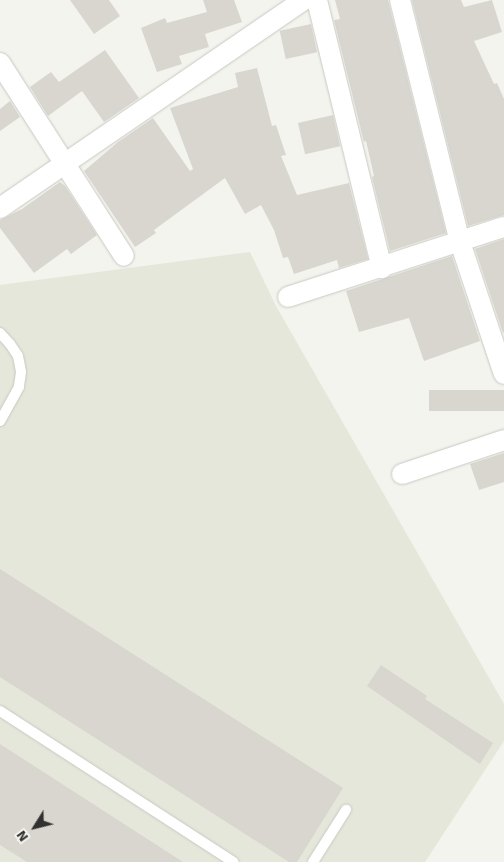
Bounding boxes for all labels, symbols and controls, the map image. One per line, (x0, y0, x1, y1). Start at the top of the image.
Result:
north arrow (10, 802, 60, 852)
text: N (13, 827, 32, 845)

